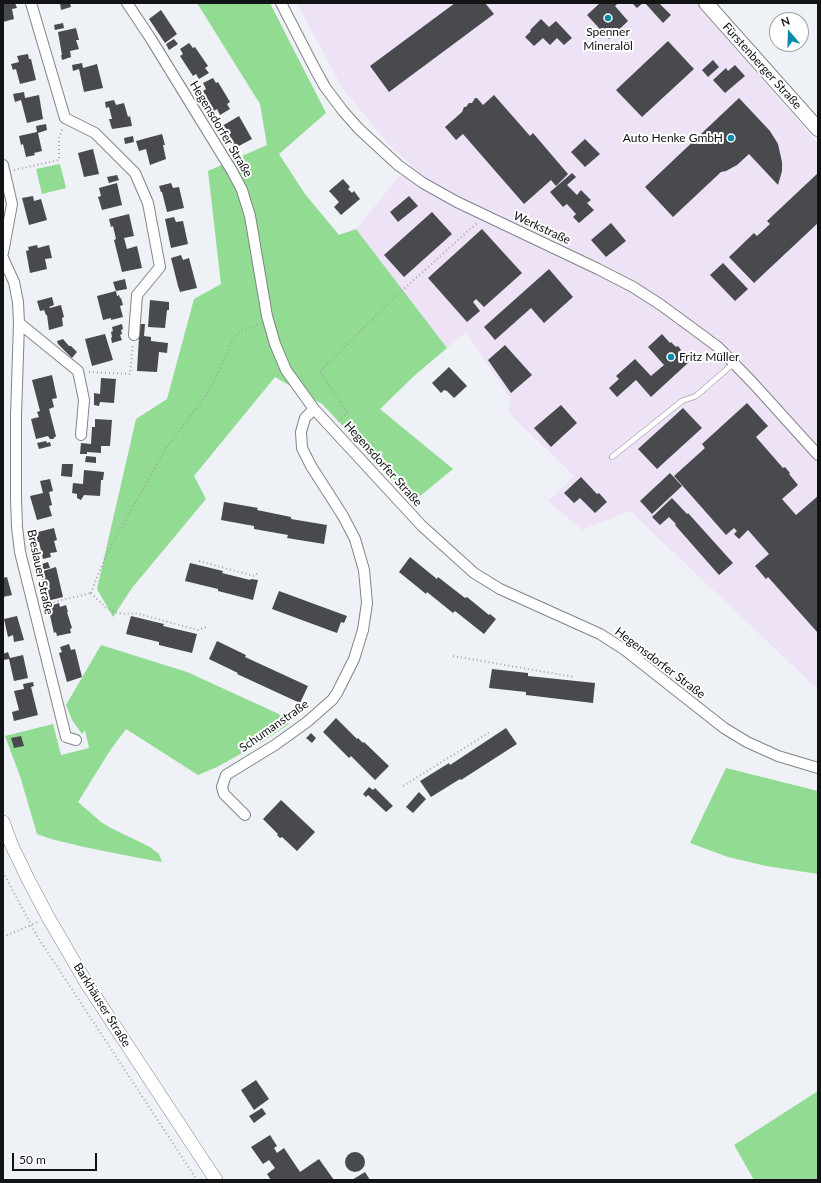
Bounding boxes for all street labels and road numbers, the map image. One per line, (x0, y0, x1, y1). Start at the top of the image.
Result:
street label: Fürstenberger Straße (719, 20, 805, 112)
street label: Hegensdorfer Straße (187, 78, 255, 180)
street label: Werkstraße (511, 208, 573, 248)
street label: Hegensdorfer Straße (341, 419, 425, 509)
street label: Breslauer Straße (24, 528, 56, 616)
street label: Hegensdorfer Straße (612, 624, 708, 702)
street label: Schumanstraße (237, 697, 311, 755)
street label: Barkhäuser Straße (70, 960, 134, 1050)

